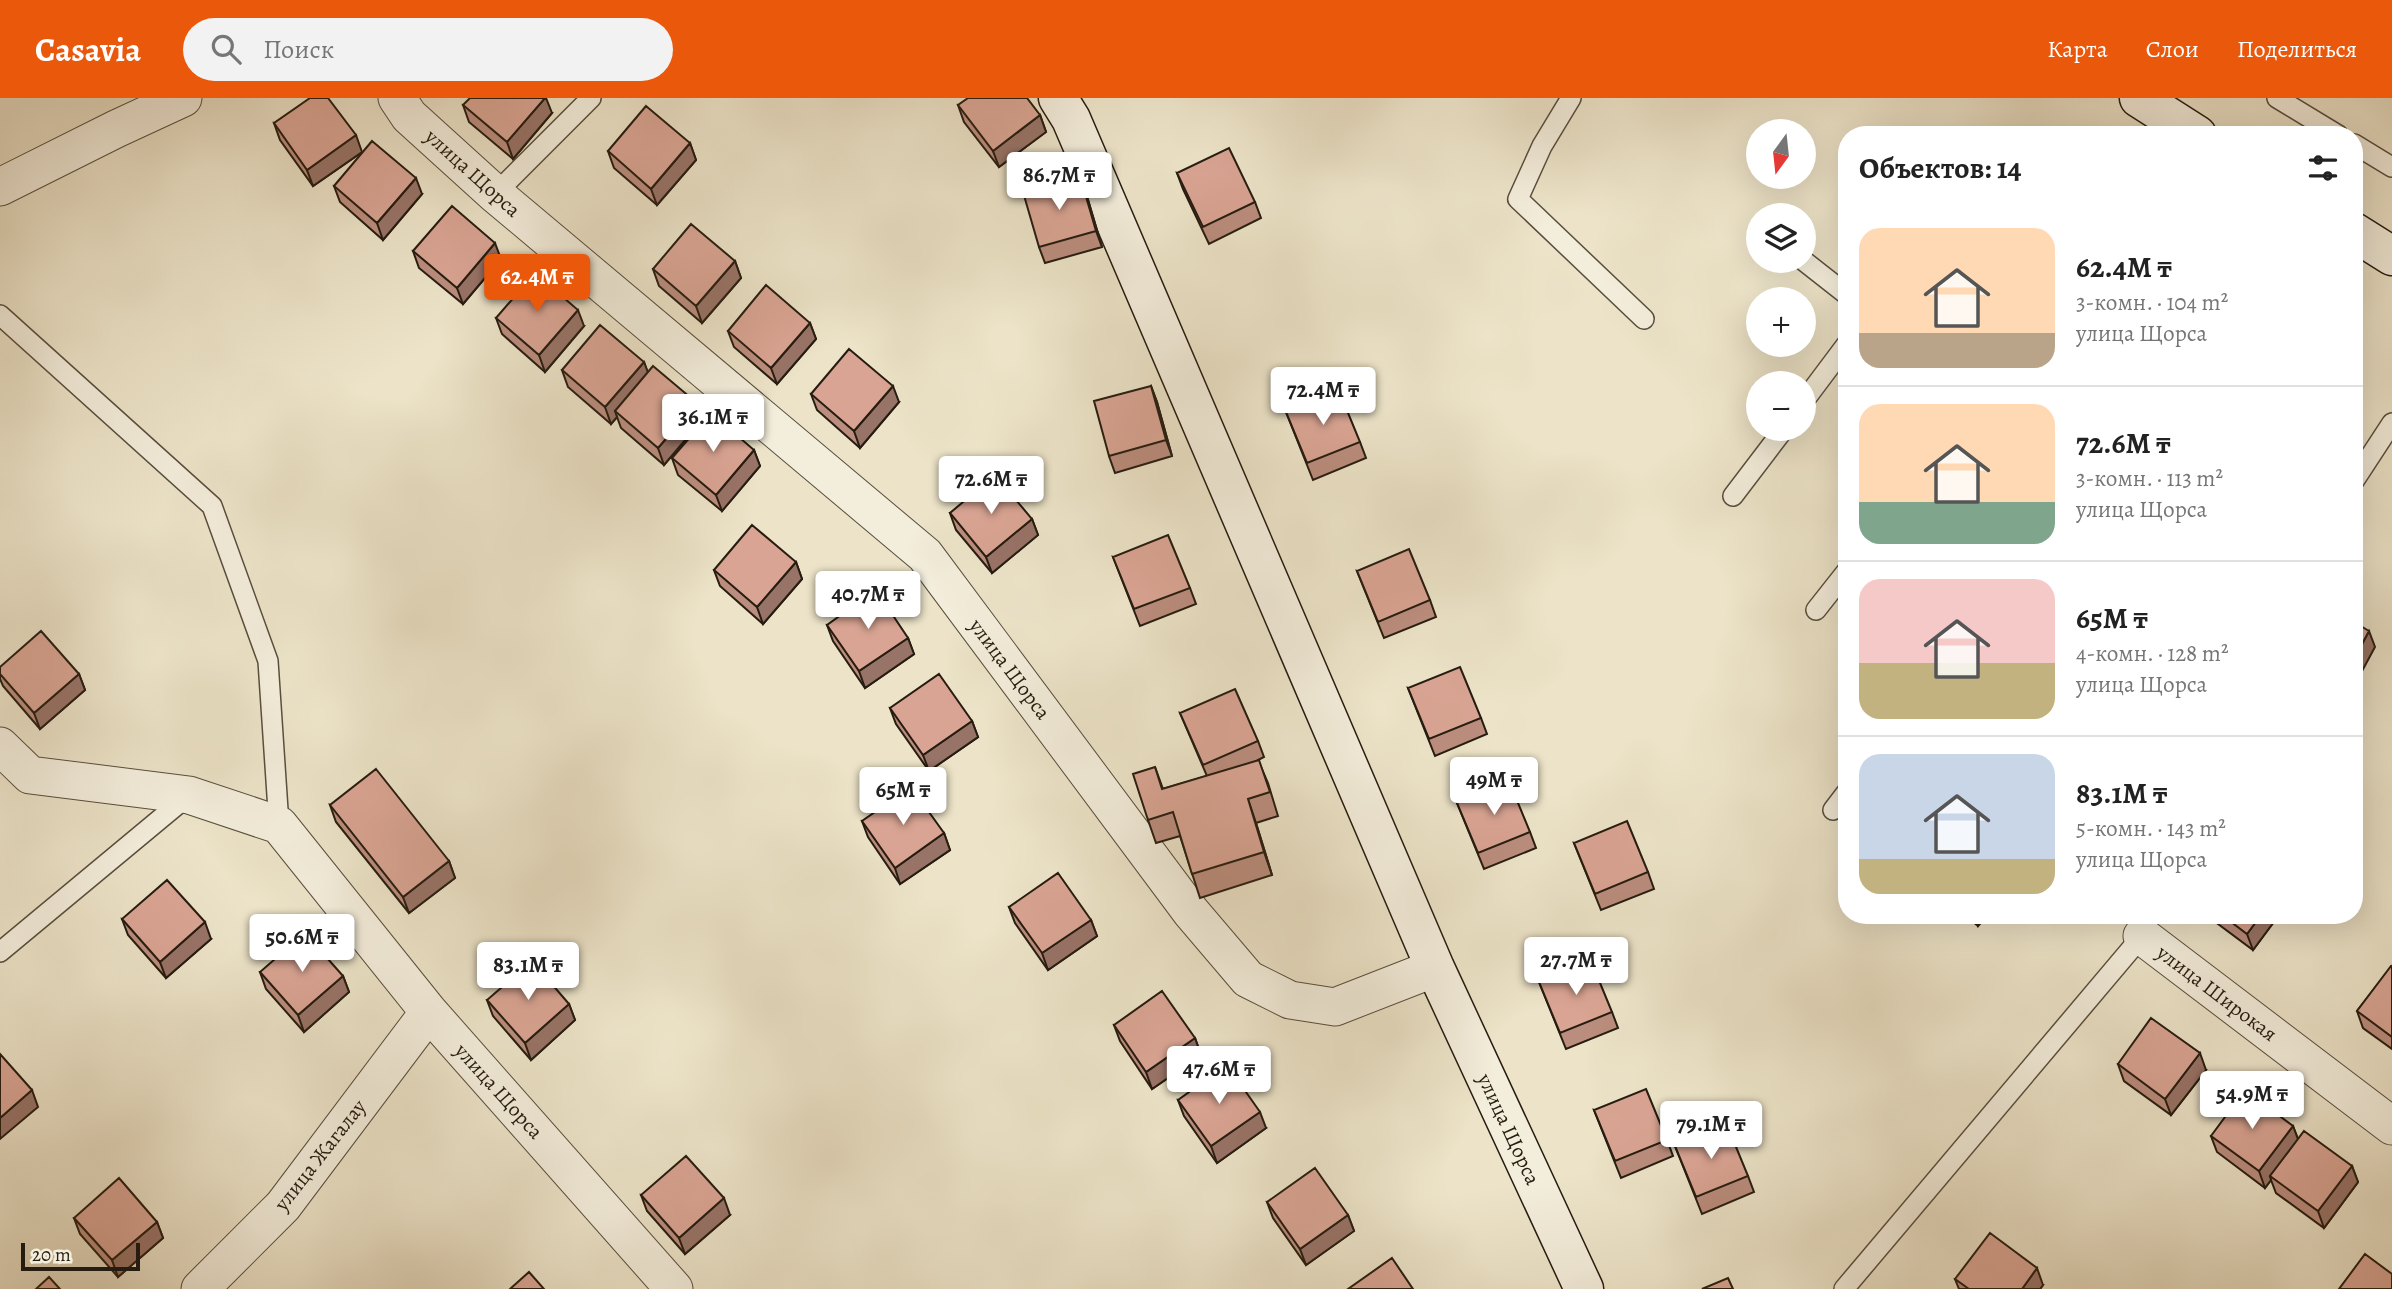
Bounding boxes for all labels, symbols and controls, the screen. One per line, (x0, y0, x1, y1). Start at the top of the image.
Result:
search box (183, 18, 673, 81)
text: Casavia (35, 27, 141, 72)
icon: search (207, 30, 245, 68)
text: Поиск (263, 32, 334, 67)
text: Карта (2047, 33, 2108, 65)
text: Слои (2146, 33, 2199, 65)
text: Поделиться (2237, 33, 2357, 65)
north arrow (1746, 119, 1816, 189)
map controls (1746, 119, 1816, 441)
street label: улица Щорса (418, 122, 527, 224)
text: Объектов: 14 (1859, 148, 2021, 188)
icon: filters (2304, 149, 2342, 187)
pin: 86.7M ₸ (994, 152, 1124, 212)
text: 86.7M ₸ (1023, 159, 1095, 190)
button: layers (1746, 203, 1816, 273)
text: 62.4M ₸ (2076, 247, 2172, 287)
pin: 62.4M ₸ (472, 254, 602, 314)
icon: home (1915, 256, 1999, 340)
text: 62.4M ₸ (500, 261, 574, 292)
button: + (1746, 287, 1816, 357)
text: 3-комн. · 104 m² (2076, 287, 2228, 318)
text: улица Щорса (2076, 318, 2207, 349)
pin: 72.4M ₸ (1258, 368, 1388, 427)
button: − (1746, 371, 1816, 441)
text: 72.4M ₸ (1287, 374, 1359, 405)
pin: 36.1M ₸ (648, 394, 778, 454)
text: 36.1M ₸ (678, 401, 748, 432)
text: 72.6M ₸ (2076, 423, 2171, 463)
icon: home (1915, 432, 1999, 516)
pin: 72.6M ₸ (926, 456, 1056, 516)
text: 72.6M ₸ (955, 463, 1027, 494)
text: 3-комн. · 113 m² (2076, 463, 2223, 494)
text: улица Щорса (2076, 494, 2207, 525)
pin: 40.7M ₸ (803, 572, 933, 631)
text: 40.7M ₸ (831, 578, 905, 609)
text: 65M ₸ (2076, 598, 2148, 638)
icon: home (1915, 607, 1999, 691)
street label: улица Щорса (962, 612, 1057, 725)
text: 4-комн. · 128 m² (2076, 638, 2229, 669)
text: улица Щорса (2076, 669, 2207, 700)
pin: 49M ₸ (1445, 758, 1543, 817)
text: 49M ₸ (1466, 764, 1522, 795)
pin: 65M ₸ (854, 768, 952, 827)
text: 83.1M ₸ (2076, 773, 2167, 813)
text: 65M ₸ (875, 774, 931, 805)
icon: home (1915, 782, 1999, 866)
text: 5-комн. · 143 m² (2076, 813, 2226, 844)
text: улица Щорса (2076, 844, 2207, 875)
pin: 50.6M ₸ (237, 914, 367, 974)
text: 50.6M ₸ (265, 921, 339, 952)
pin: 27.7M ₸ (1511, 937, 1641, 997)
street label: улица Широкая (2150, 938, 2283, 1048)
pin: 83.1M ₸ (463, 942, 593, 1002)
text: 27.7M ₸ (1540, 944, 1612, 975)
text: 83.1M ₸ (493, 949, 563, 980)
street label: улица Щорса (448, 1036, 550, 1145)
pin: 47.6M ₸ (1154, 1046, 1284, 1106)
text: 47.6M ₸ (1183, 1053, 1255, 1084)
street label: улица Щорса (1471, 1068, 1547, 1189)
pin: 54.9M ₸ (2187, 1072, 2317, 1131)
text: 54.9M ₸ (2216, 1078, 2288, 1109)
street label: улица Жагалау (267, 1093, 373, 1217)
pin: 79.1M ₸ (1646, 1102, 1776, 1161)
text: 79.1M ₸ (1676, 1108, 1746, 1139)
scale bar (21, 1240, 140, 1272)
text: 20 m (32, 1242, 71, 1268)

